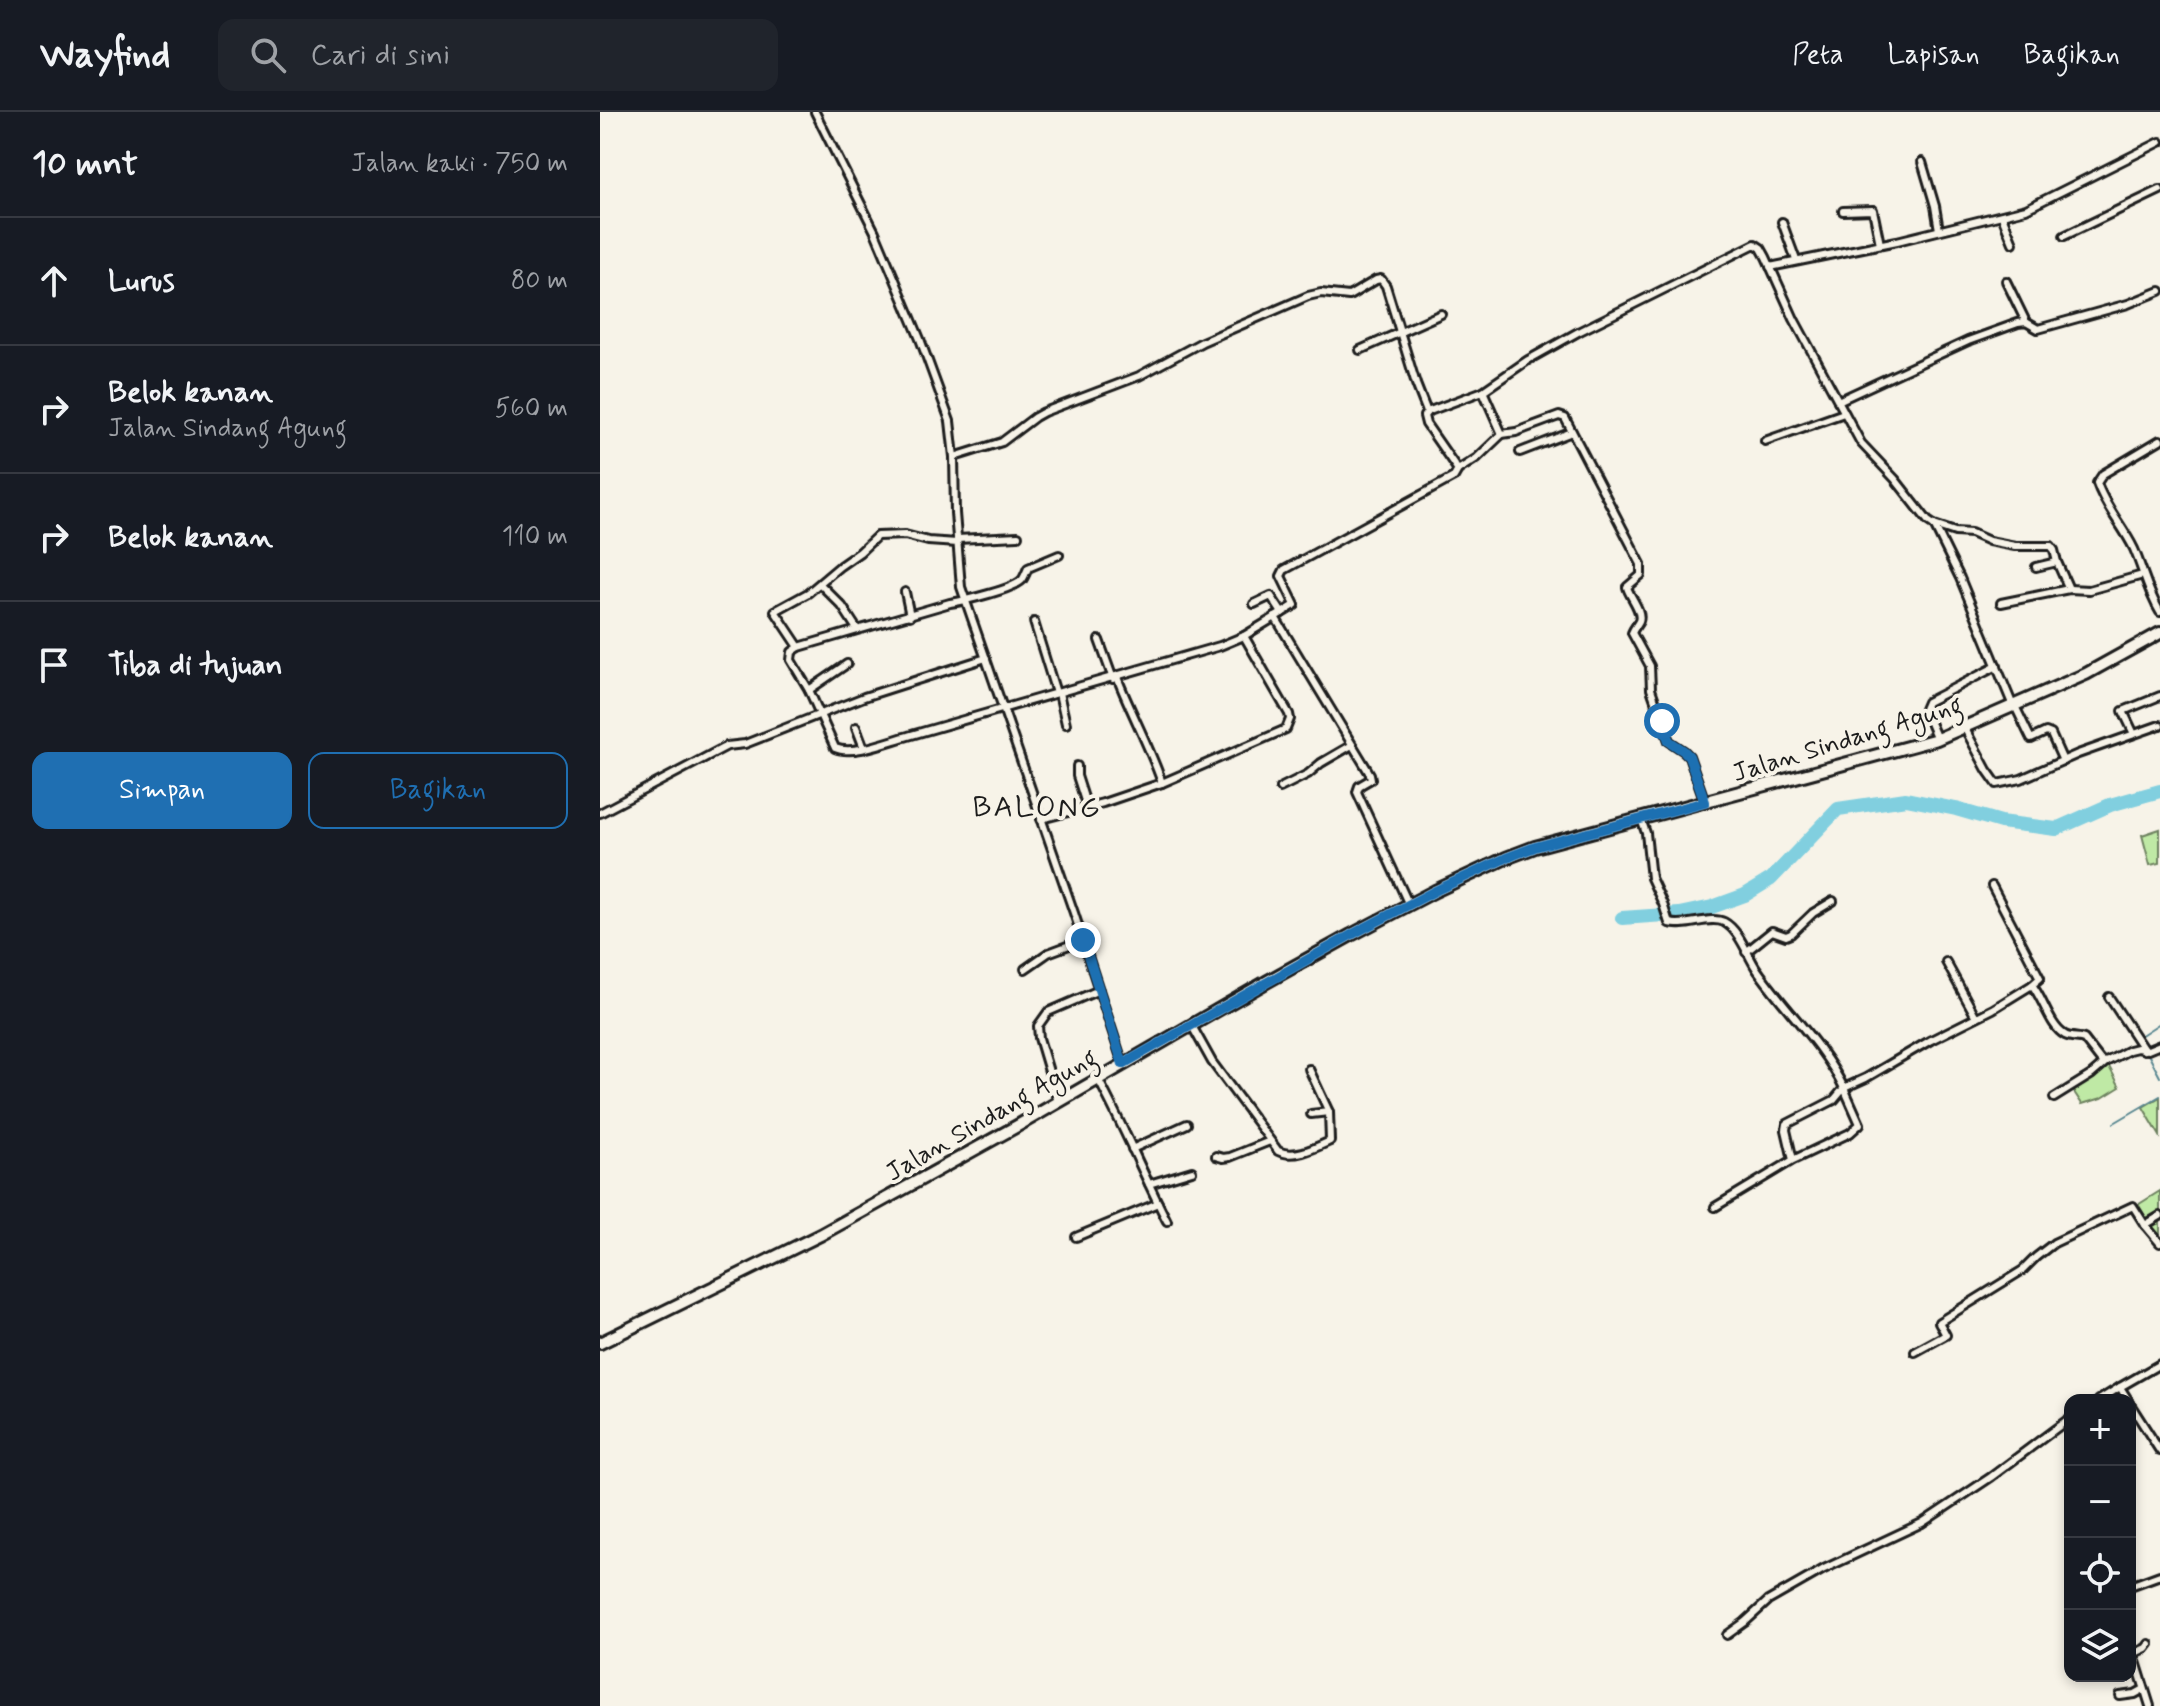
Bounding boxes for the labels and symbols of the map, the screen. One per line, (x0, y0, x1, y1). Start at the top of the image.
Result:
street label: Jalan Sindang Agung (1728, 689, 1968, 794)
route start (1644, 703, 1680, 739)
district label: BALONG (972, 788, 1102, 827)
route end (1065, 922, 1101, 958)
street label: Jalan Sindang Agung (880, 1041, 1105, 1193)

